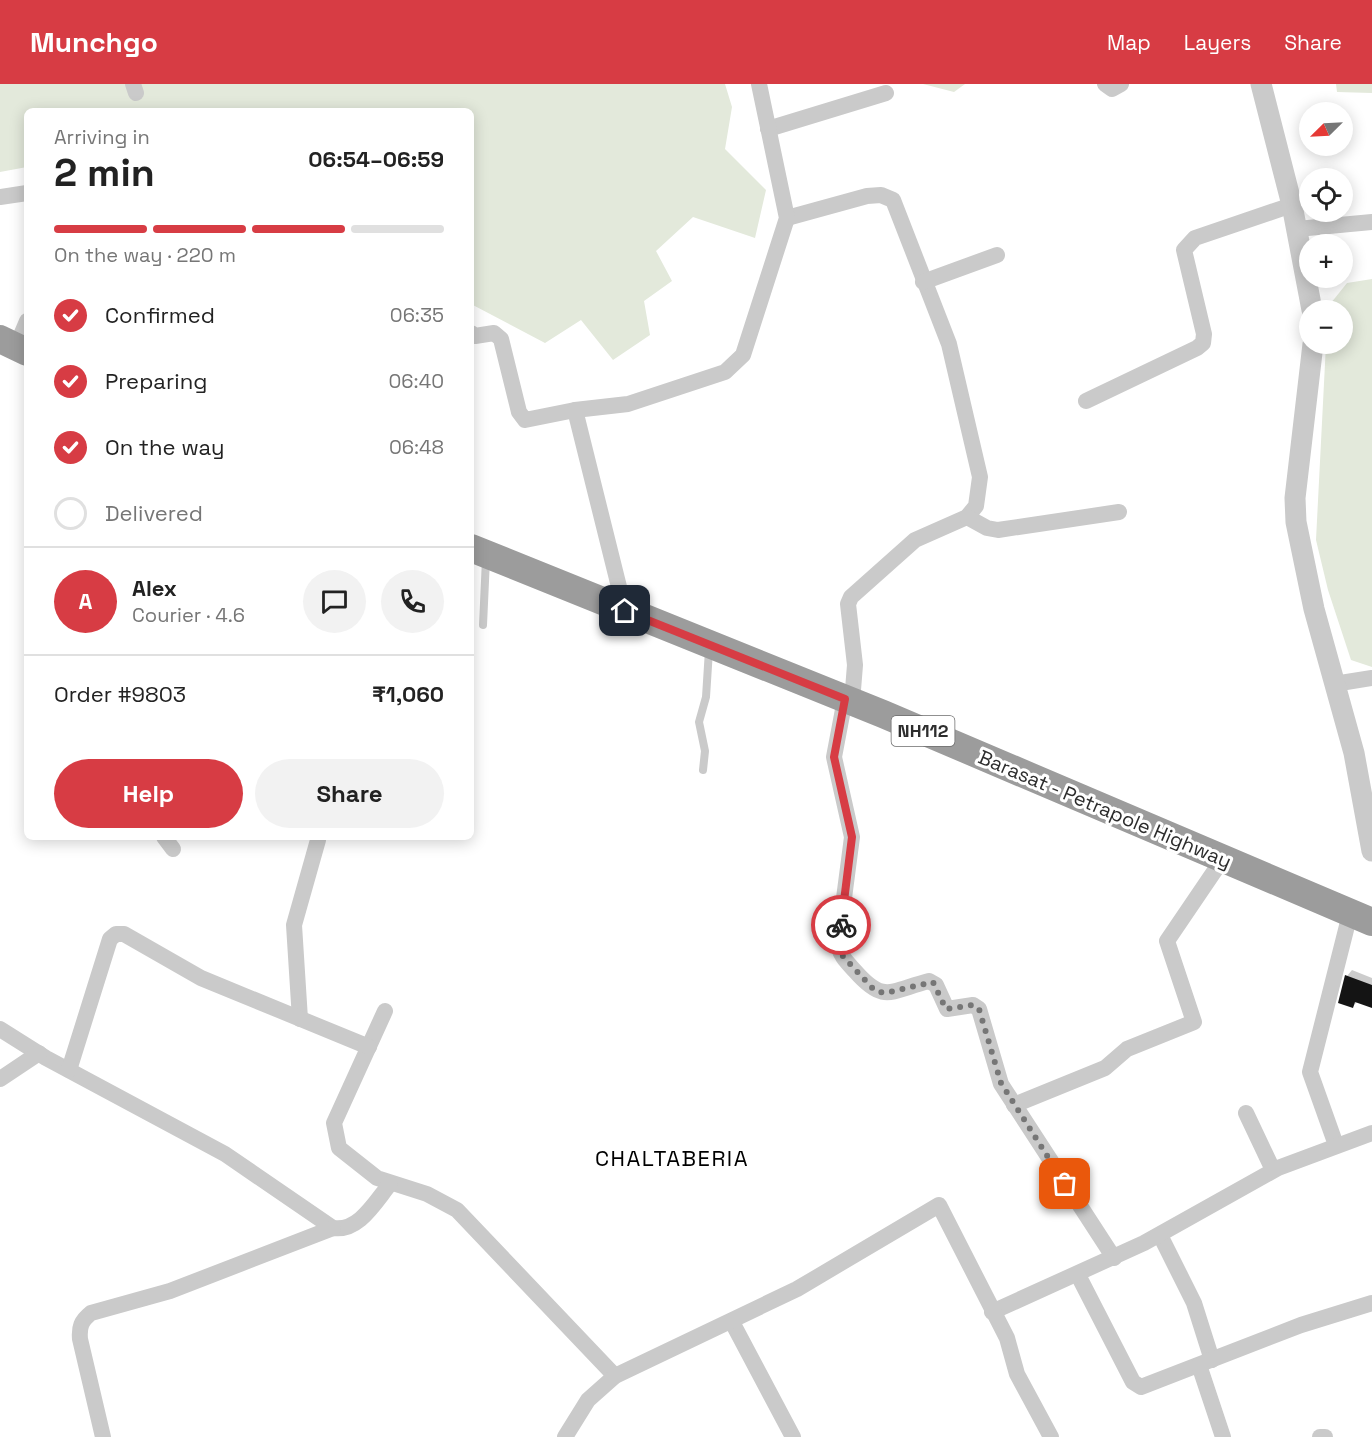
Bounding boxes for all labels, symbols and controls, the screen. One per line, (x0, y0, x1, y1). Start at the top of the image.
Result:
text: Munchgo (30, 24, 158, 60)
text: Map (1107, 29, 1151, 56)
text: Layers (1184, 29, 1251, 56)
text: Share (1284, 29, 1342, 56)
north arrow (1299, 102, 1353, 156)
map controls (1299, 102, 1353, 354)
text: Arriving in (54, 124, 150, 150)
text: 06:54–06:59 (308, 145, 444, 173)
text: 2 min (54, 148, 155, 197)
button: locate (1299, 168, 1353, 222)
button: + (1299, 234, 1353, 288)
text: On the way · 220 m (54, 242, 236, 268)
icon: check (54, 299, 87, 332)
button: − (1299, 300, 1353, 354)
text: Confirmed (105, 301, 215, 329)
text: 06:35 (390, 302, 444, 328)
icon: check (54, 365, 87, 398)
text: Preparing (105, 367, 207, 395)
text: 06:40 (389, 368, 444, 394)
icon: check (54, 431, 87, 464)
text: On the way (105, 433, 224, 461)
text: 06:48 (389, 434, 444, 460)
text: Delivered (105, 499, 203, 527)
button: chat (303, 570, 366, 633)
button: phone (381, 570, 444, 633)
text: Alex (132, 574, 177, 602)
pin (599, 585, 650, 636)
text: A (79, 587, 92, 615)
icon: home (608, 594, 641, 627)
text: Courier · 4.6 (132, 602, 245, 628)
text: Order #9803 (54, 680, 186, 708)
text: ₹1,060 (372, 680, 444, 708)
road number: NH112 (892, 716, 954, 746)
street label: Barasat - Petrapole Highway (974, 744, 1236, 874)
button: Help (54, 759, 243, 828)
button: Share (255, 759, 444, 828)
courier (811, 895, 871, 955)
icon: bike (825, 909, 858, 942)
district label: CHALTABERIA (595, 1144, 749, 1172)
pin (1039, 1158, 1090, 1209)
icon: bag (1048, 1167, 1081, 1200)

